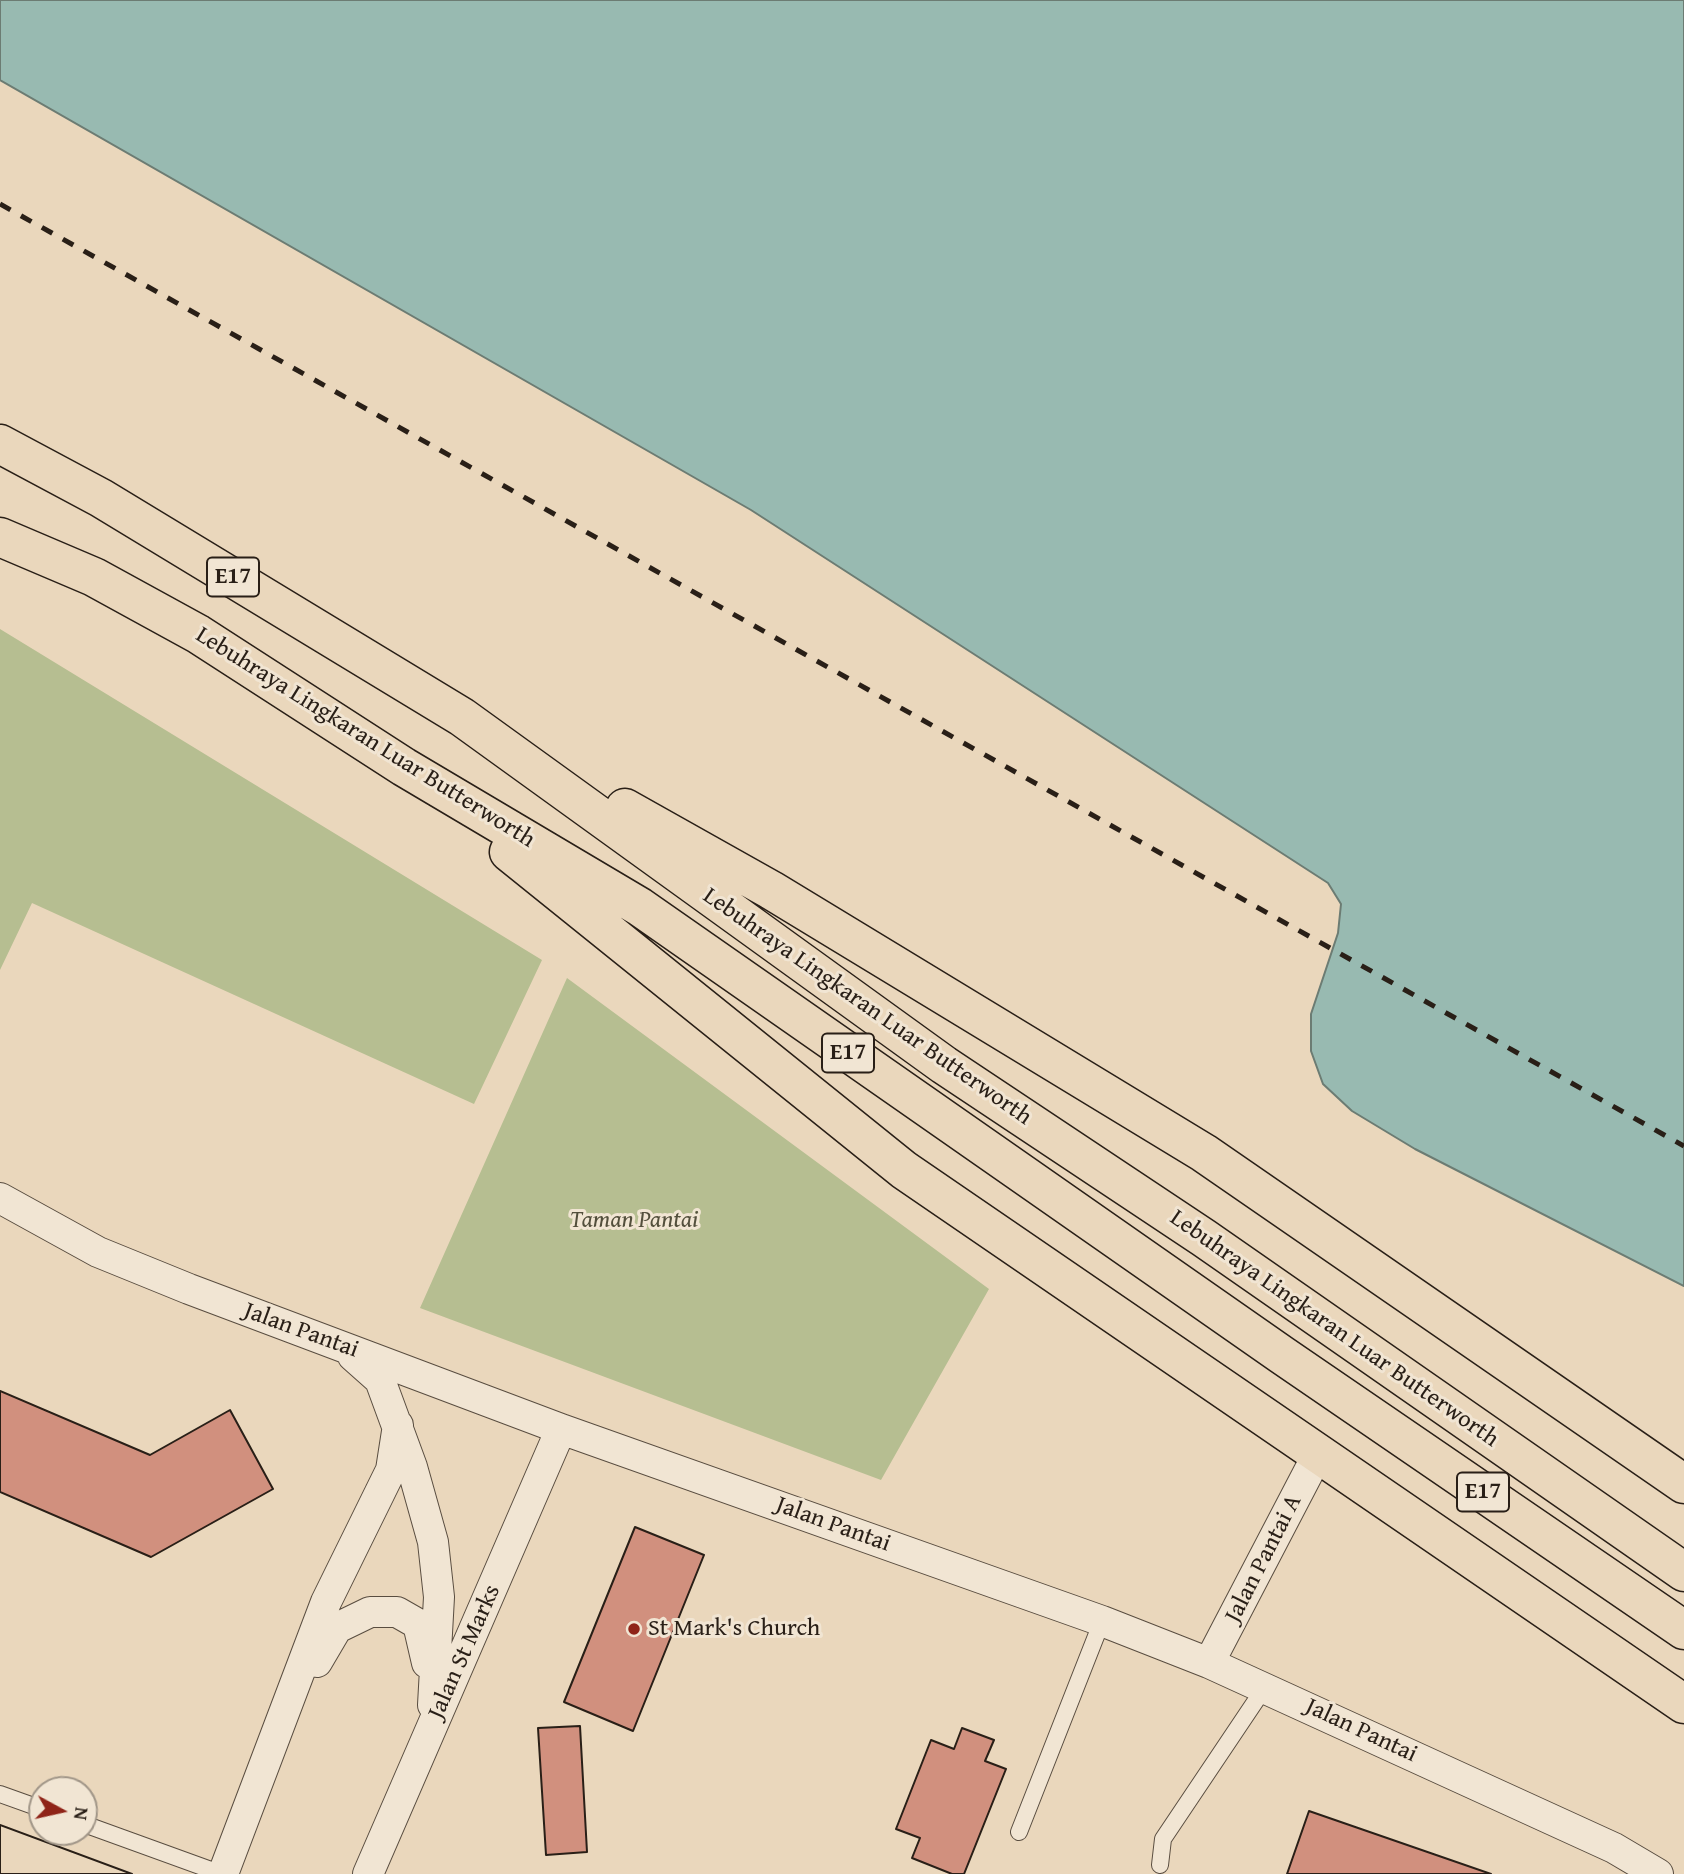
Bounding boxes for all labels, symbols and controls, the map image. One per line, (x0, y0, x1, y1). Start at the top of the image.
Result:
road number: E17 (207, 558, 259, 596)
street label: Lebuhraya Lingkaran Luar Butterworth (190, 621, 540, 855)
street label: Lebuhraya Lingkaran Luar Butterworth (697, 882, 1037, 1132)
road number: E17 (822, 1034, 874, 1072)
street label: Lebuhraya Lingkaran Luar Butterworth (1164, 1204, 1504, 1454)
park label: Taman Pantai (570, 1207, 698, 1235)
street label: Jalan Pantai (240, 1297, 362, 1365)
road number: E17 (1457, 1472, 1509, 1512)
street label: Jalan Pantai A (1219, 1490, 1309, 1628)
street label: Jalan Pantai (772, 1491, 894, 1559)
street label: Jalan St Marks (423, 1580, 507, 1724)
place label: St Mark's Church (648, 1615, 820, 1643)
marker: St Mark's Church (626, 1621, 642, 1637)
street label: Jalan Pantai (1301, 1693, 1421, 1769)
north arrow (28, 1776, 98, 1846)
text: N (67, 1805, 97, 1822)

